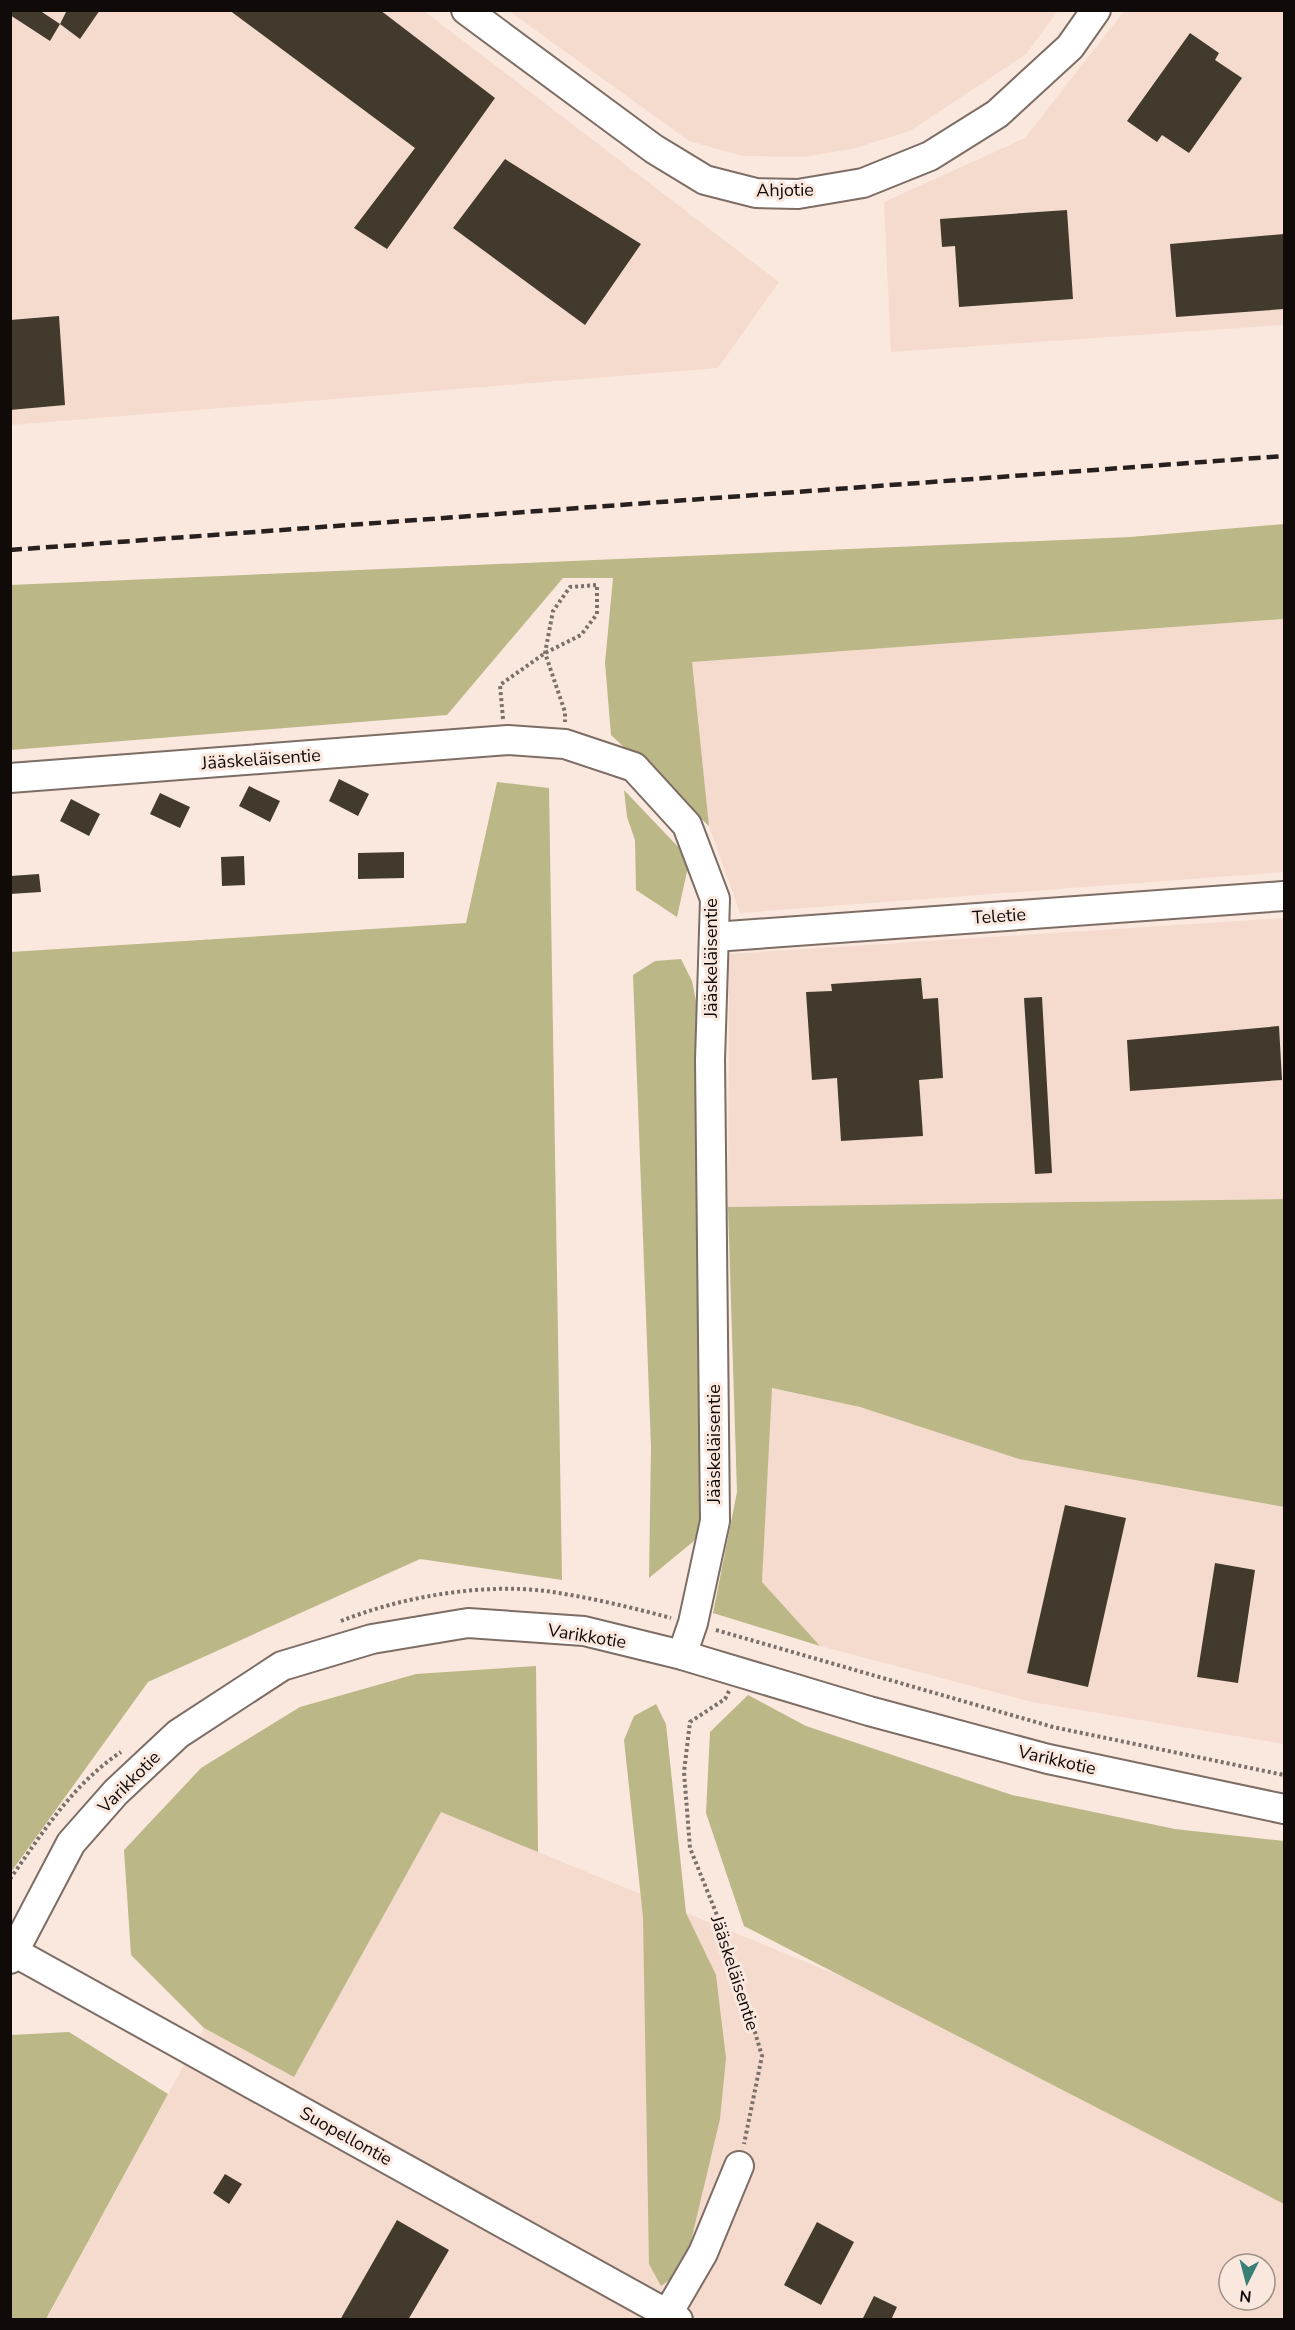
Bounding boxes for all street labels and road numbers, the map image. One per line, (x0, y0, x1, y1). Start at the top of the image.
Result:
street label: Ahjotie (756, 177, 814, 203)
street label: Jääskeläisentie (200, 743, 321, 775)
street label: Jääskeläisentie (699, 898, 723, 1019)
street label: Teletie (971, 902, 1027, 930)
street label: Jääskeläisentie (702, 1384, 726, 1505)
street label: Varikkotie (545, 1618, 628, 1654)
street label: Varikkotie (1015, 1739, 1098, 1781)
street label: Varikkotie (92, 1745, 166, 1819)
street label: Jääskeläisentie (705, 1912, 765, 2034)
street label: Suopellontie (296, 2101, 396, 2171)

